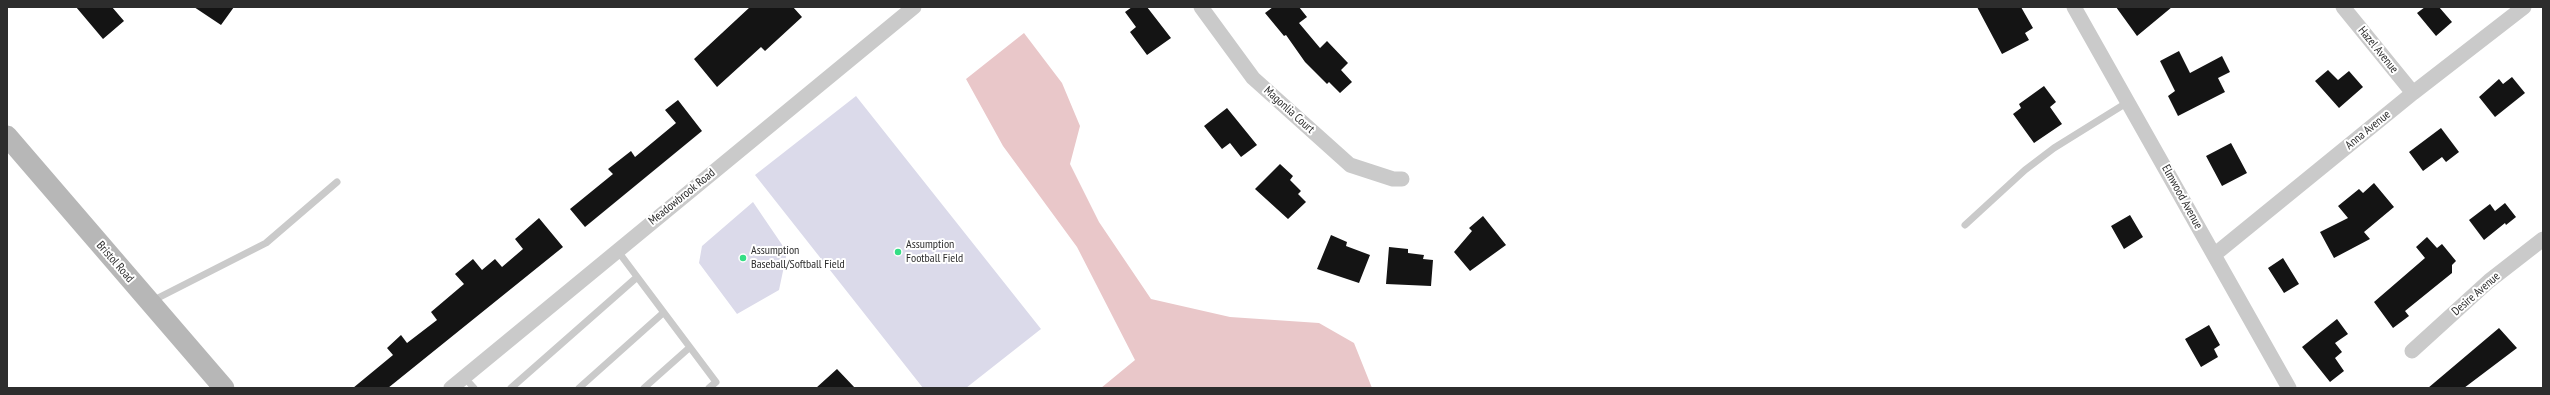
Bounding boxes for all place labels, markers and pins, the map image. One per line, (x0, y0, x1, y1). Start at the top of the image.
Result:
place label: Assumption Football Field (906, 238, 963, 266)
place label: Assumption Baseball/Softball Field (751, 244, 845, 272)
marker: Assumption Football Field (893, 247, 903, 257)
marker: Assumption Baseball/Softball Field (738, 253, 748, 263)

